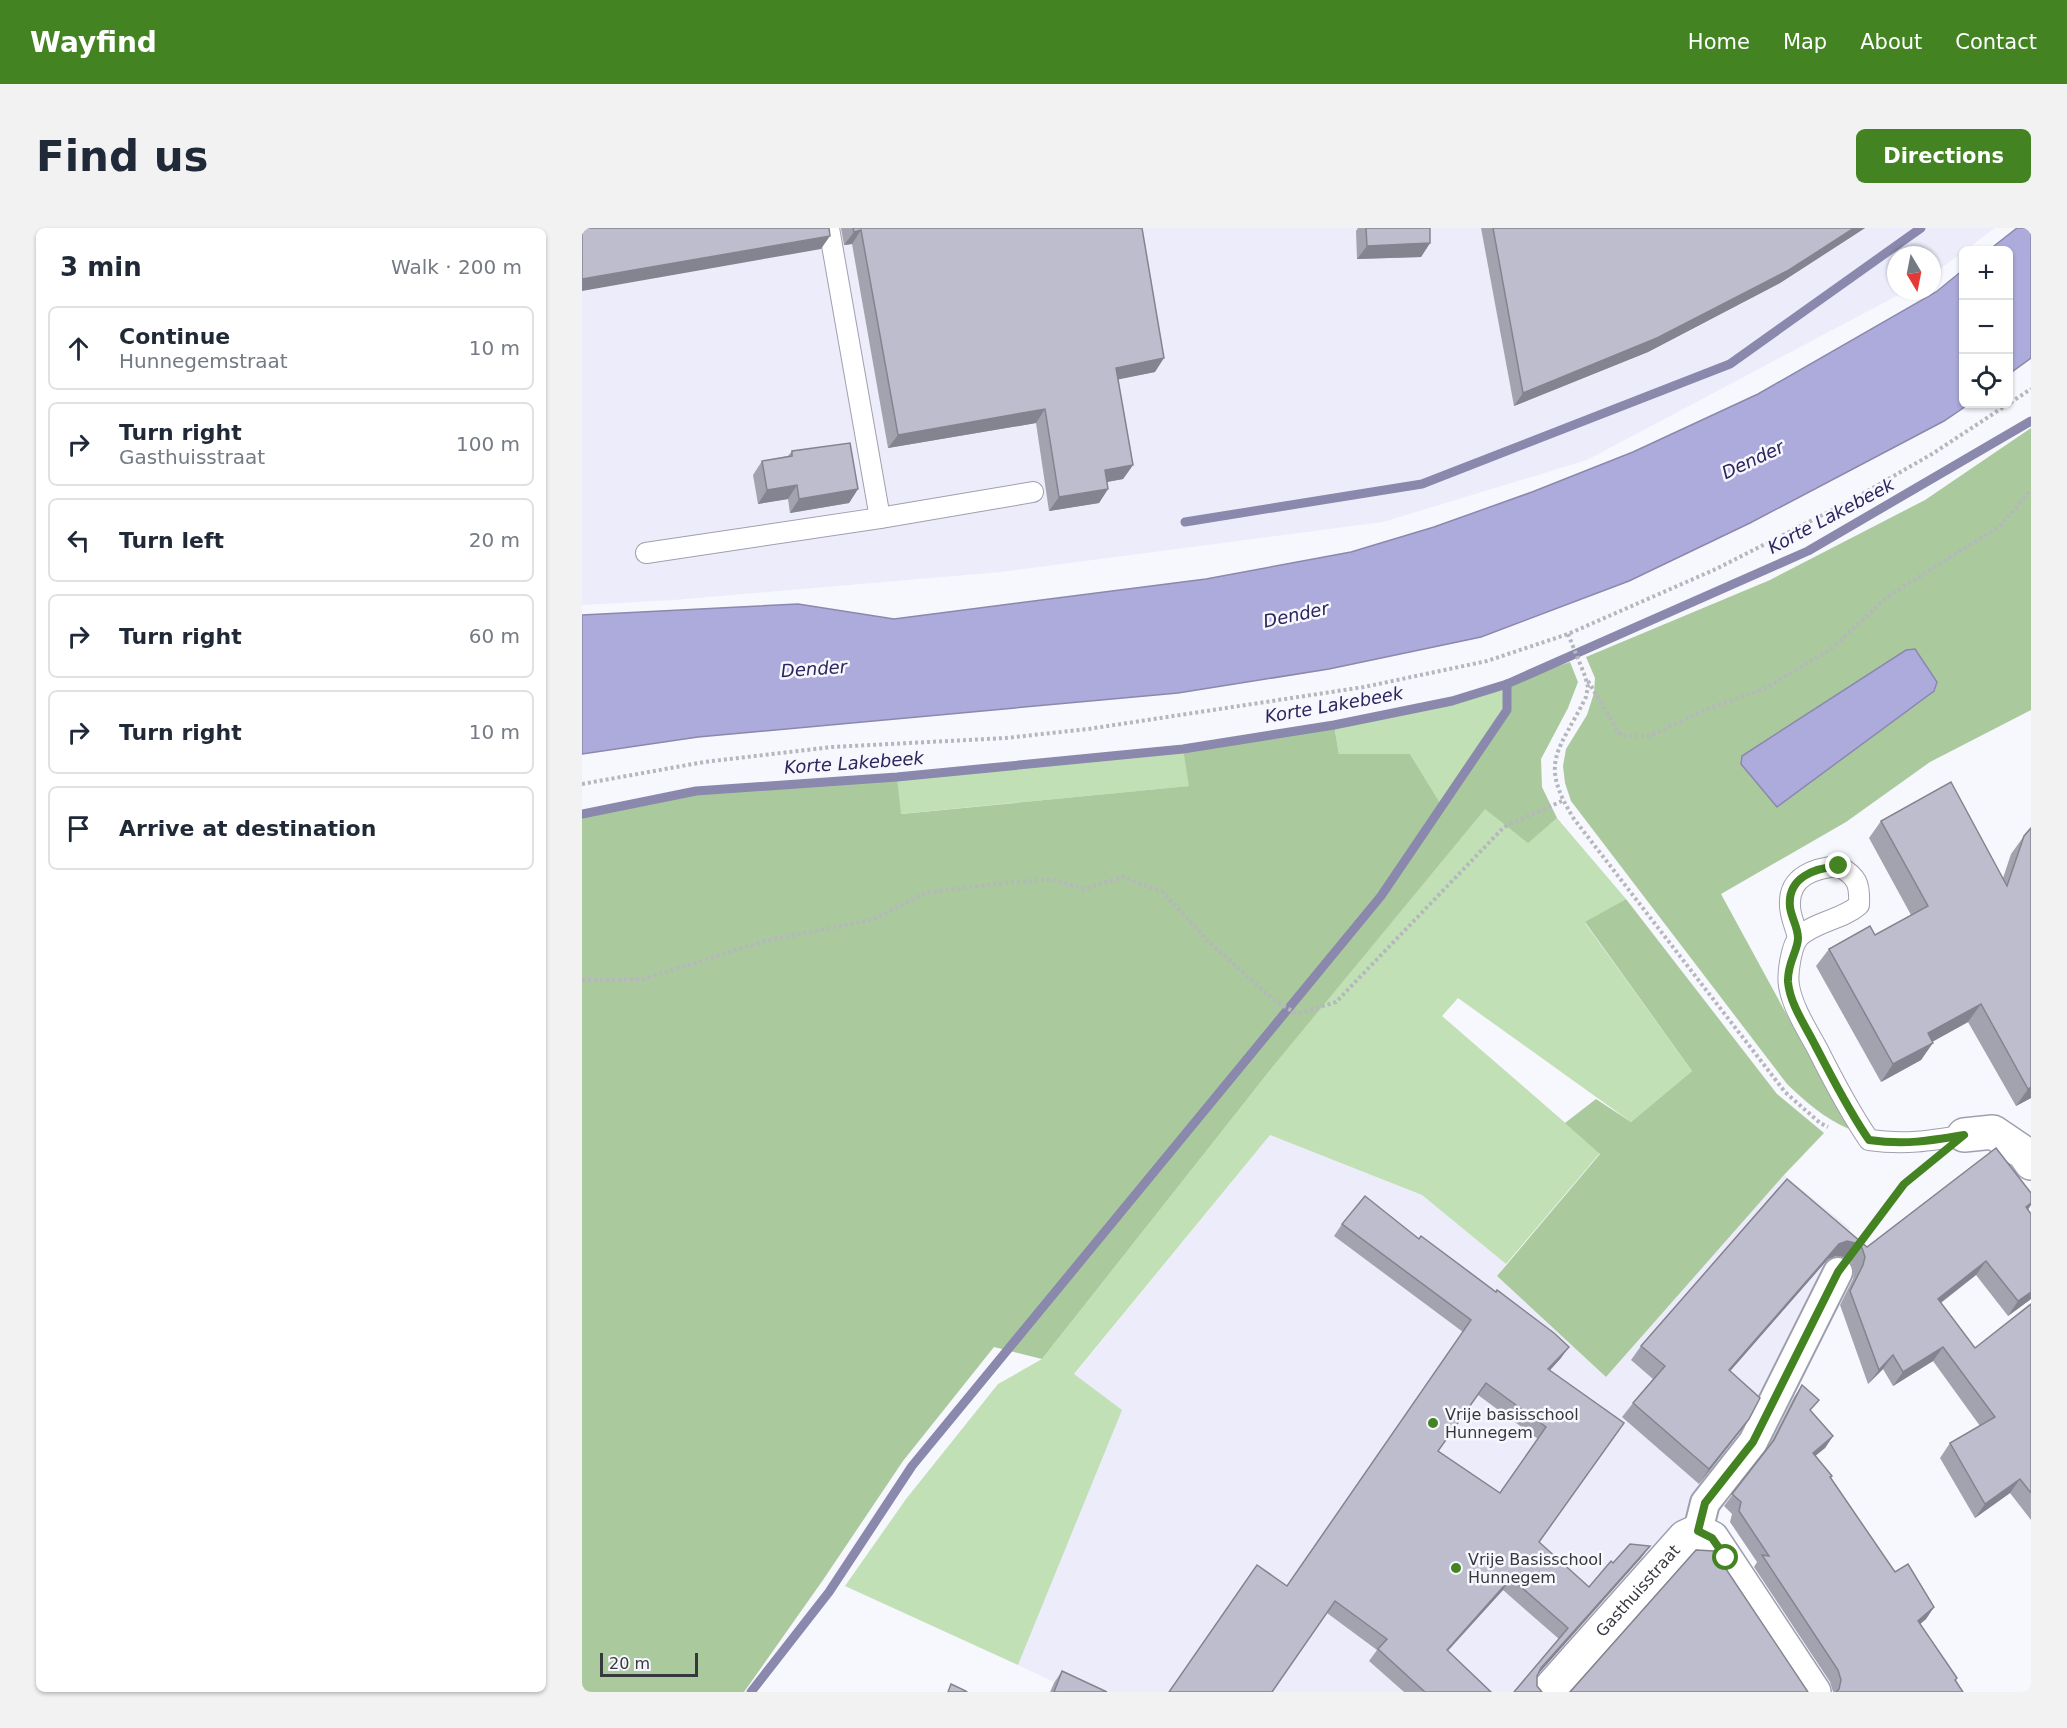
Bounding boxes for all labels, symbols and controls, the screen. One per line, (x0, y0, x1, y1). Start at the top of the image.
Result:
text: Wayfind (30, 26, 157, 59)
text: Home (1688, 30, 1750, 54)
text: Map (1783, 30, 1827, 54)
text: About (1860, 30, 1922, 54)
text: Contact (1955, 30, 2037, 54)
button: Directions (1856, 129, 2031, 183)
text: Find us (36, 132, 209, 181)
north arrow (1887, 246, 1941, 300)
map controls (1959, 246, 2013, 408)
button: + (1959, 246, 2013, 300)
text: 3 min (60, 252, 142, 282)
text: Walk · 200 m (391, 255, 522, 279)
button: − (1959, 300, 2013, 354)
text: Continue (119, 324, 230, 349)
icon: ahead (62, 332, 95, 365)
text: 10 m (469, 336, 520, 360)
text: Hunnegemstraat (119, 349, 288, 373)
button: locate (1959, 354, 2013, 408)
text: Turn right (119, 420, 242, 445)
icon: right (62, 428, 95, 461)
text: 100 m (456, 432, 520, 456)
water label: Dender (1718, 435, 1789, 483)
text: Gasthuisstraat (119, 445, 265, 469)
water label: Korte Lakebeek (1764, 473, 1899, 558)
icon: left (62, 524, 95, 557)
text: Turn left (119, 528, 224, 553)
text: 20 m (469, 528, 520, 552)
water label: Dender (1261, 597, 1332, 632)
icon: right (62, 620, 95, 653)
text: Turn right (119, 624, 242, 649)
text: 60 m (469, 624, 520, 648)
water label: Dender (780, 656, 849, 681)
water label: Korte Lakebeek (1263, 682, 1406, 727)
icon: right (62, 716, 95, 749)
text: Turn right (119, 720, 242, 745)
text: 10 m (469, 720, 520, 744)
water label: Korte Lakebeek (783, 747, 926, 778)
icon: arrive (62, 812, 95, 845)
text: Arrive at destination (119, 816, 376, 841)
route end (1825, 852, 1851, 878)
place label: Vrije basisschool Hunnegem (1445, 1405, 1579, 1442)
marker: Vrije basisschool Hunnegem (1426, 1416, 1440, 1430)
street label: Gasthuisstraat (1592, 1541, 1684, 1641)
route start (1712, 1544, 1738, 1570)
place label: Vrije Basisschool Hunnegem (1468, 1550, 1603, 1587)
marker: Vrije Basisschool Hunnegem (1449, 1561, 1463, 1575)
scale bar (600, 1650, 698, 1678)
text: 20 m (609, 1654, 650, 1673)

